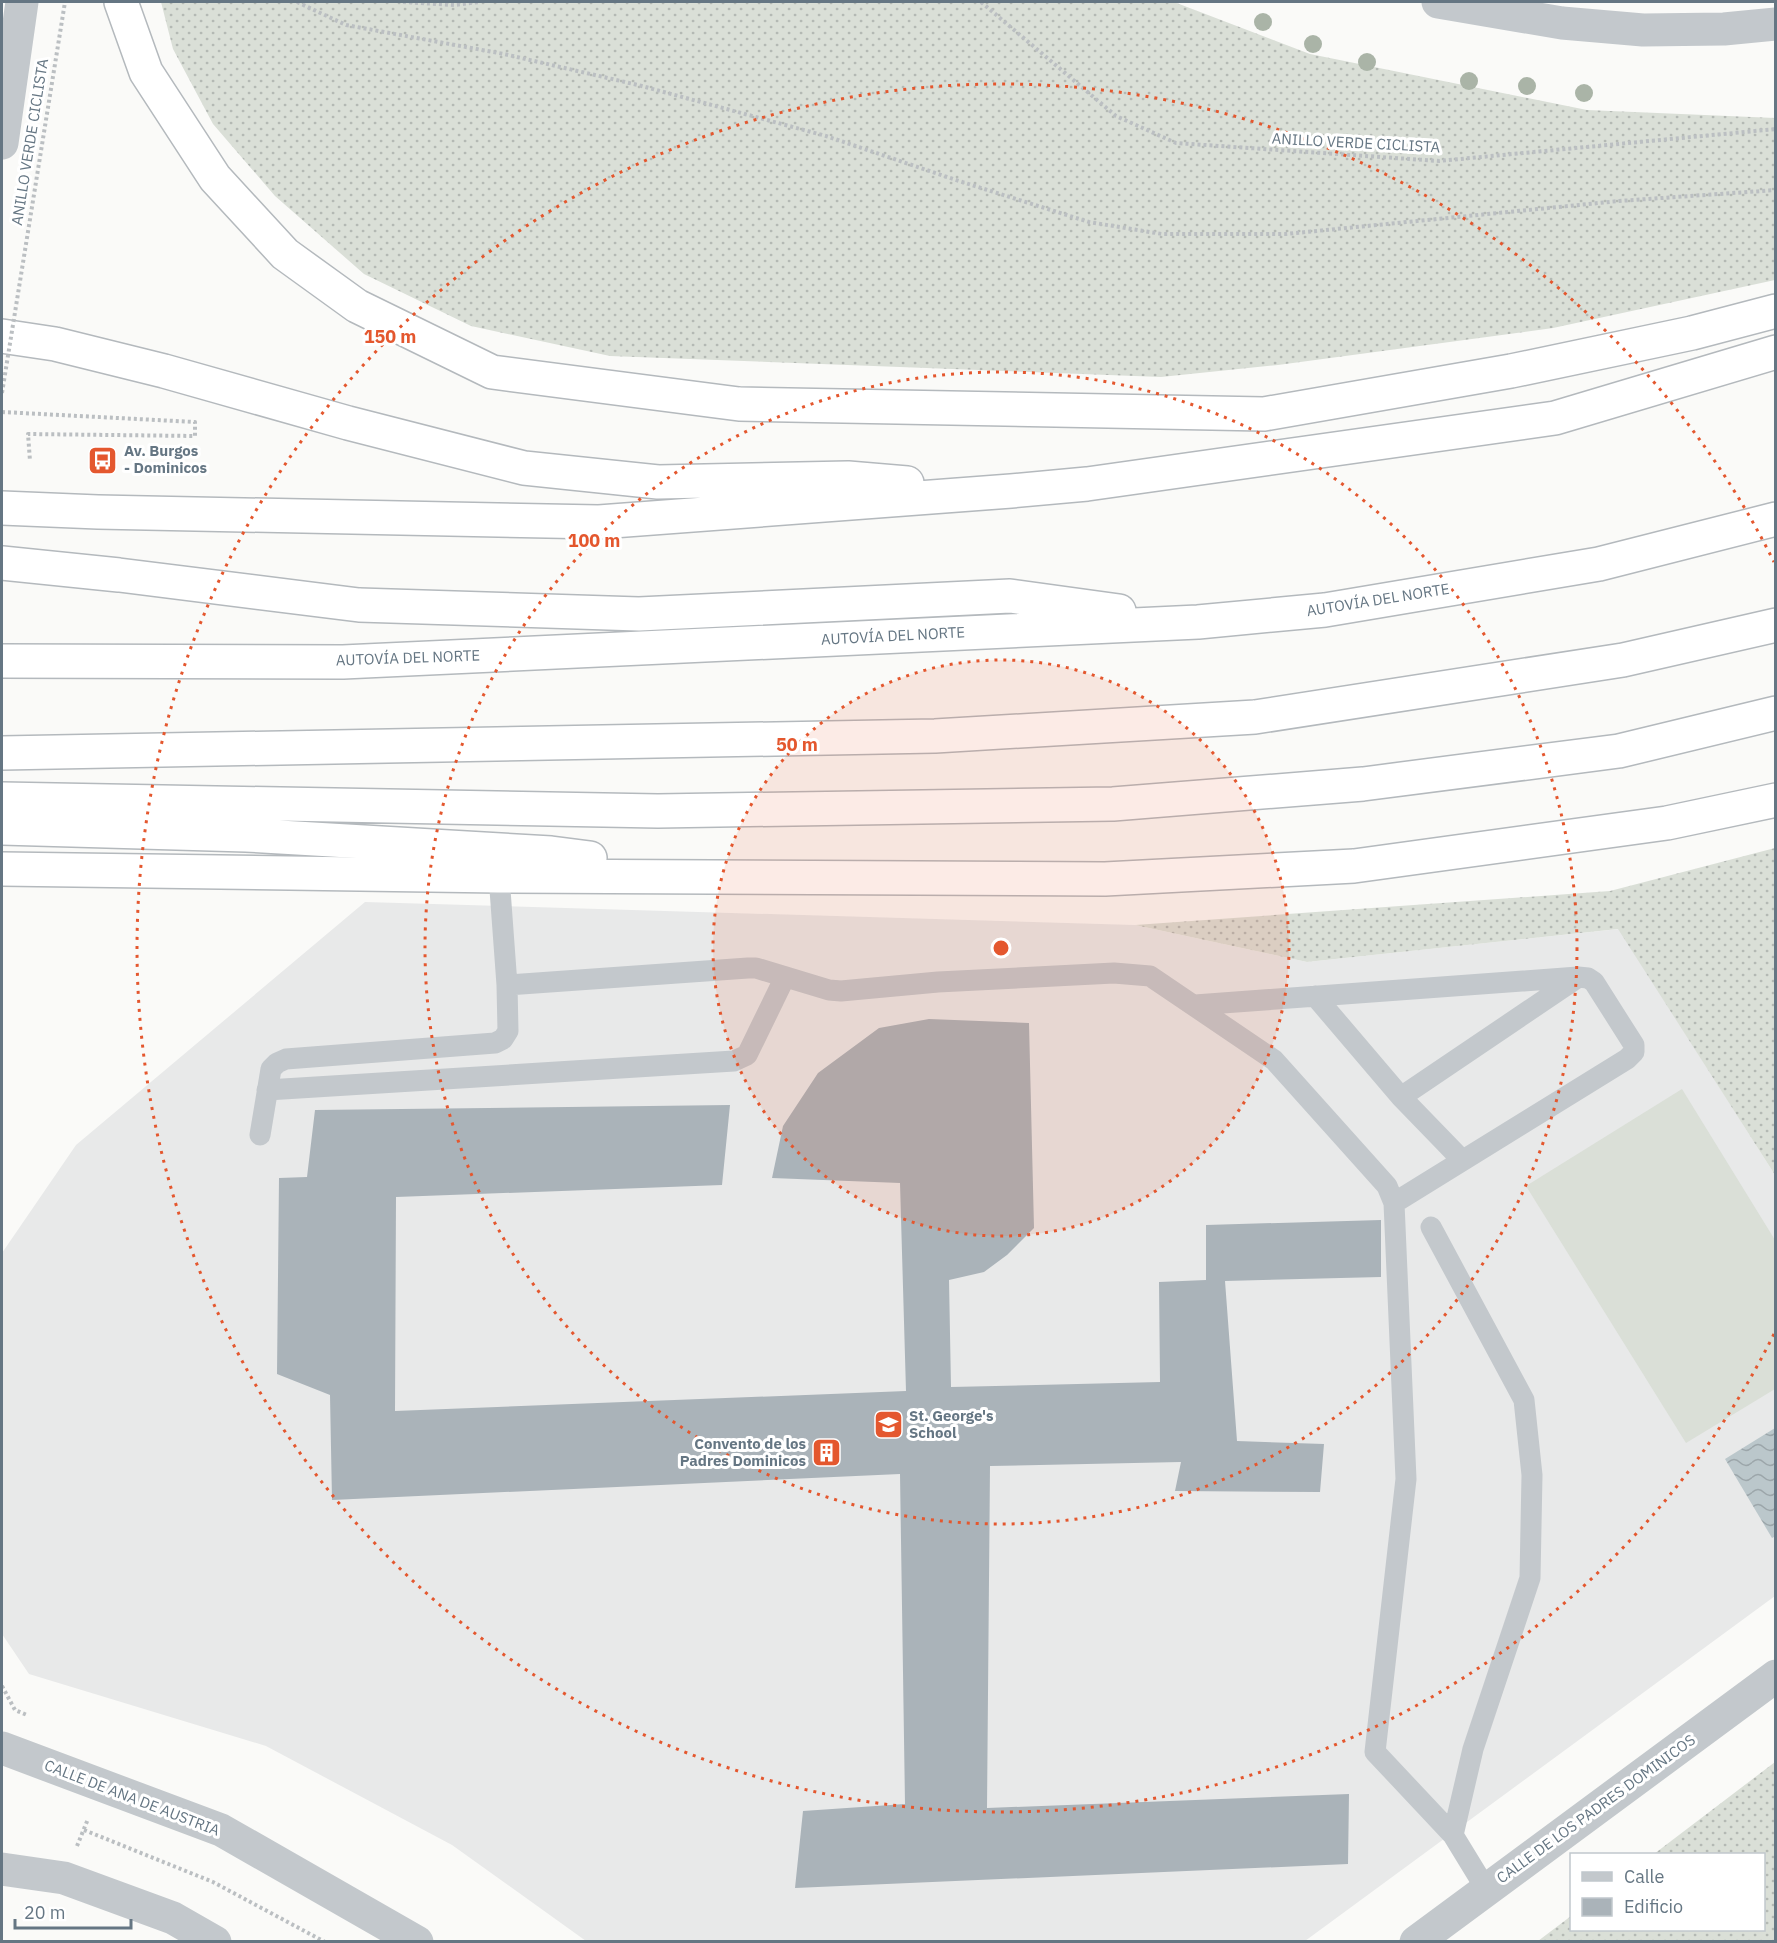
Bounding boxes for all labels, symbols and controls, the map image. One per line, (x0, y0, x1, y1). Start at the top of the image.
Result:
street label: ANILLO VERDE CICLISTA (7, 57, 52, 227)
street label: ANILLO VERDE CICLISTA (1271, 129, 1441, 156)
text: 150 m (364, 325, 416, 348)
place label: Av. Burgos - Dominicos (124, 441, 208, 477)
bus stop icon: Av. Burgos - Dominicos (87, 444, 119, 476)
text: 100 m (568, 529, 620, 552)
street label: AUTOVÍA DEL NORTE (1305, 579, 1451, 620)
street label: AUTOVÍA DEL NORTE (820, 622, 966, 649)
street label: AUTOVÍA DEL NORTE (336, 645, 480, 670)
text: 50 m (776, 733, 818, 756)
centre of rings (991, 938, 1011, 958)
place label: St. George's School (909, 1406, 994, 1442)
school or university icon: St. George's School (872, 1409, 904, 1441)
place label: Convento de los Padres Dominicos (680, 1434, 806, 1470)
building icon: Convento de los Padres Dominicos (811, 1437, 843, 1469)
street label: CALLE DE LOS PADRES DOMINICOS (1493, 1730, 1699, 1887)
street label: CALLE DE ANA DE AUSTRIA (42, 1755, 223, 1840)
legend (1570, 1853, 1765, 1931)
text: Calle (1624, 1865, 1664, 1888)
scale bar (15, 1892, 130, 1930)
text: Edificio (1624, 1895, 1683, 1918)
text: 20 m (24, 1901, 66, 1924)

